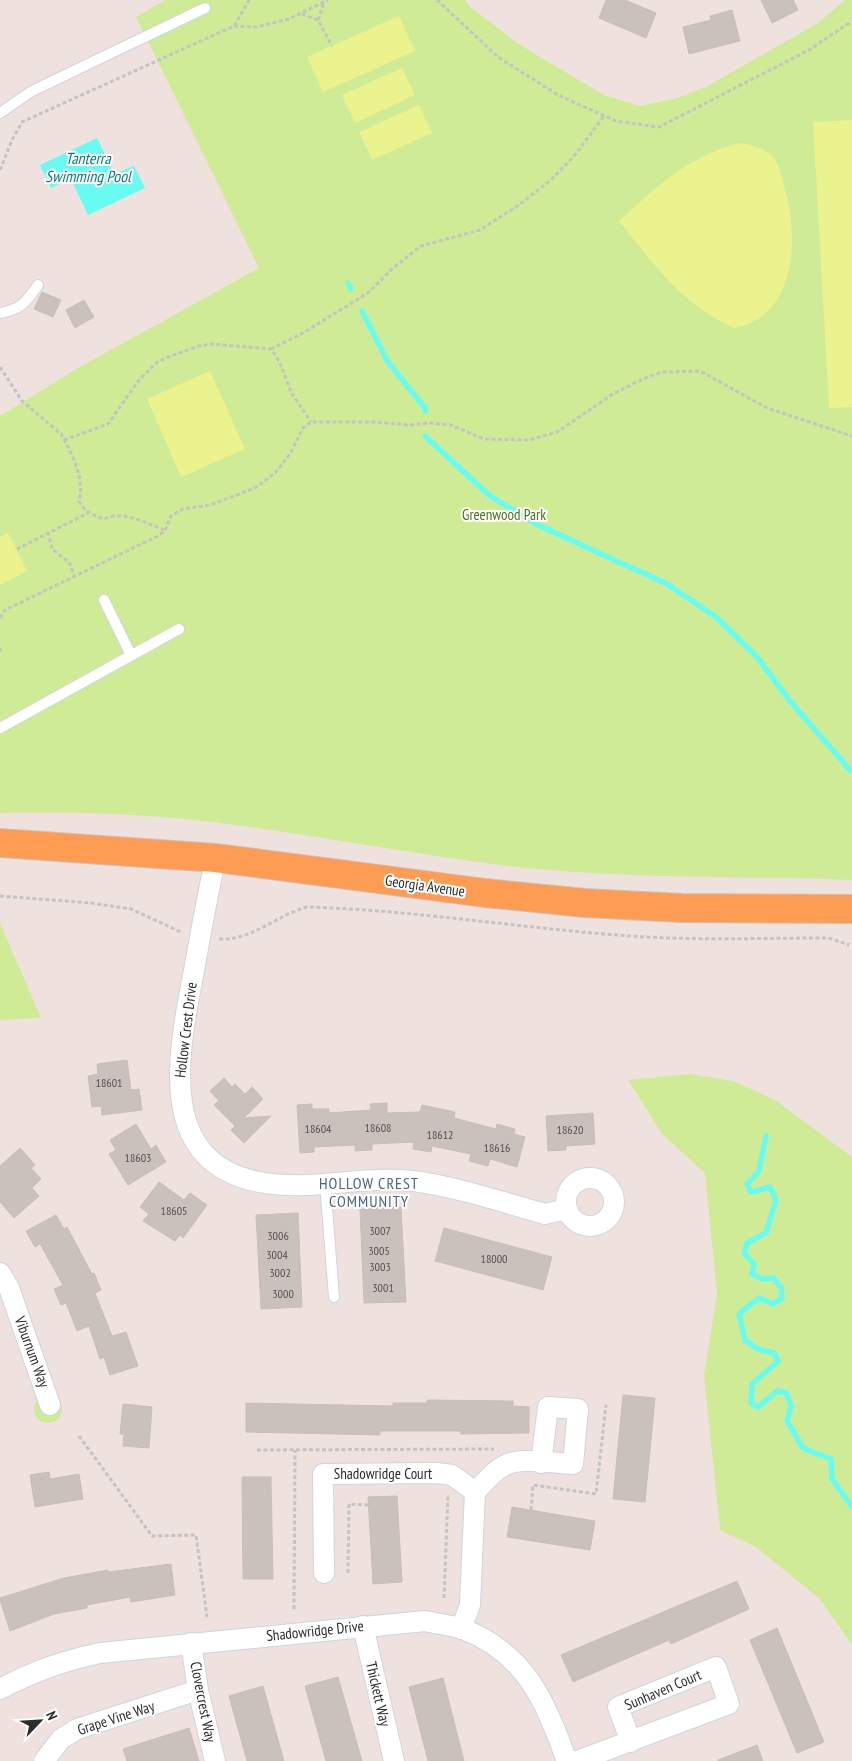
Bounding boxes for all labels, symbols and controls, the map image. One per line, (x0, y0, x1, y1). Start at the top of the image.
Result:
water label: Tanterra Swimming Pool (45, 148, 132, 186)
park label: Greenwood Park (462, 505, 546, 524)
street label: Georgia Avenue (384, 870, 466, 901)
street label: Hollow Crest Drive (170, 981, 201, 1079)
house number: 18601 (95, 1075, 123, 1090)
house number: 18608 (364, 1120, 392, 1135)
house number: 18604 (304, 1121, 332, 1136)
house number: 18620 (556, 1122, 584, 1137)
house number: 18612 (426, 1127, 454, 1142)
house number: 18616 (483, 1140, 511, 1155)
house number: 18603 (124, 1150, 152, 1165)
district label: HOLLOW CREST COMMUNITY (319, 1173, 419, 1211)
house number: 18605 (160, 1203, 188, 1218)
house number: 3007 (369, 1223, 391, 1238)
house number: 3006 (267, 1228, 289, 1243)
house number: 3005 (368, 1243, 390, 1258)
house number: 3004 (266, 1247, 288, 1262)
house number: 18000 (480, 1251, 508, 1266)
house number: 3003 (369, 1259, 391, 1274)
house number: 3002 (269, 1265, 291, 1280)
house number: 3001 (372, 1280, 394, 1295)
house number: 3000 (272, 1286, 294, 1301)
street label: Viburnum Way (10, 1313, 54, 1390)
street label: Shadowridge Court (334, 1464, 432, 1483)
street label: Shadowridge Drive (265, 1616, 365, 1645)
street label: Clovercrest Way (186, 1660, 221, 1744)
street label: Thickett Way (362, 1660, 395, 1729)
street label: Sunhaven Court (621, 1665, 704, 1714)
north arrow (15, 1696, 65, 1746)
street label: Grape Vine Way (75, 1696, 157, 1739)
text: N (42, 1708, 62, 1723)

